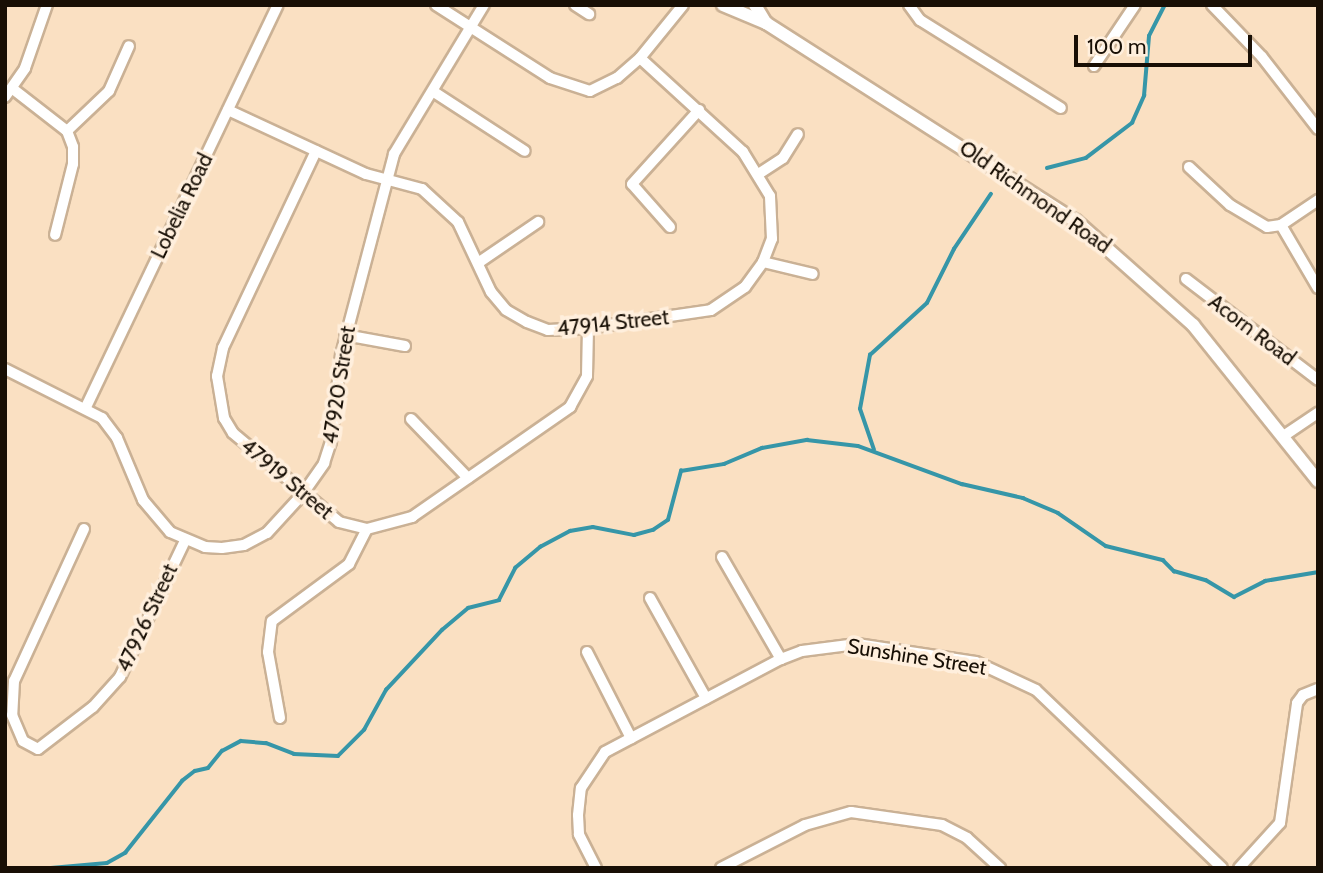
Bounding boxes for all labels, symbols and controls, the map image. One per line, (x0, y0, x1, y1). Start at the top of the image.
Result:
scale bar (1078, 21, 1256, 65)
text: 100 m (1087, 34, 1146, 59)
street label: Old Richmond Road (955, 135, 1115, 259)
street label: Lobelia Road (146, 149, 218, 263)
street label: Acorn Road (1204, 289, 1300, 371)
street label: 47914 Street (556, 305, 670, 341)
street label: 47920 Street (317, 324, 361, 446)
street label: 47919 Street (236, 433, 338, 525)
street label: 47926 Street (111, 560, 183, 676)
street label: Sunshine Street (846, 634, 988, 680)

